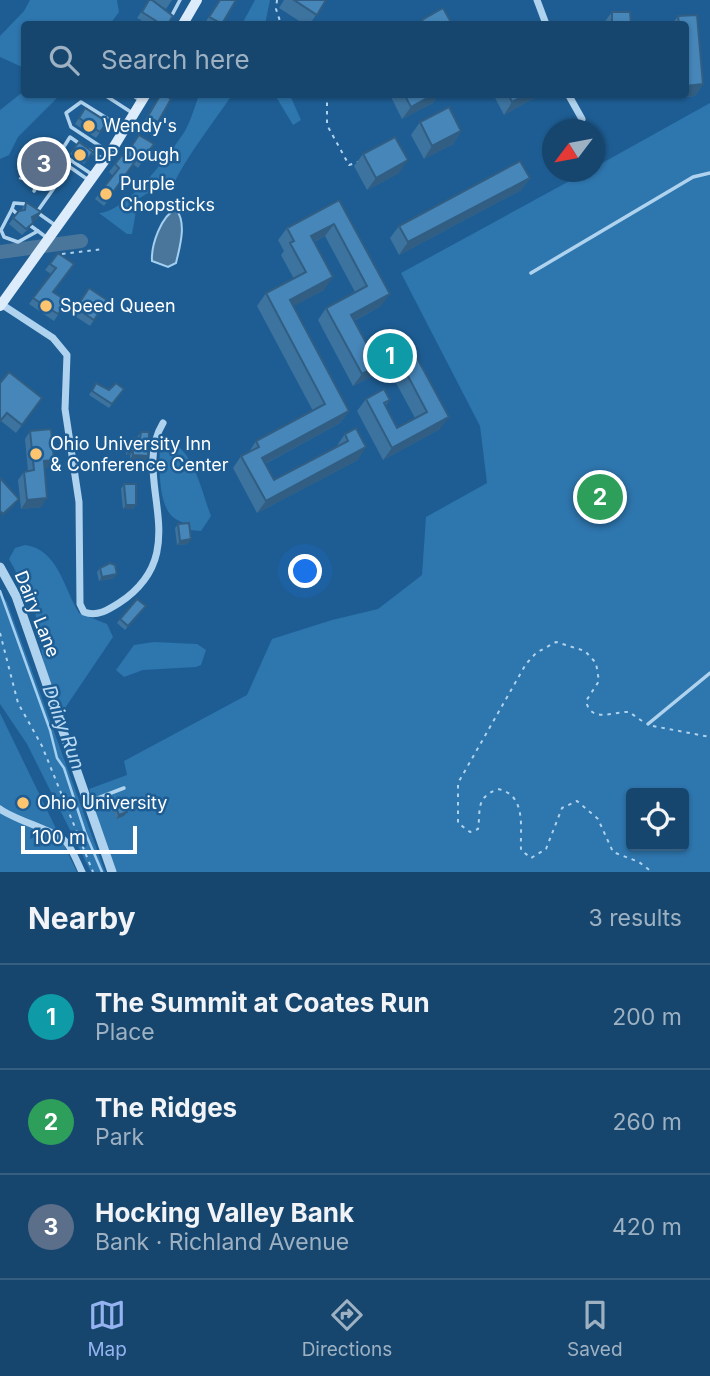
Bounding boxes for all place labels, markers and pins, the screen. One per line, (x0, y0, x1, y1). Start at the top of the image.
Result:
place label: Wendy's (103, 115, 177, 136)
marker: Wendy's (81, 118, 97, 134)
pin: 3 (21, 138, 67, 190)
place label: DP Dough (94, 144, 180, 165)
marker: DP Dough (72, 147, 88, 163)
place label: Purple Chopsticks (120, 173, 215, 215)
marker: Purple Chopsticks (98, 186, 114, 202)
place label: Speed Queen (60, 295, 176, 316)
marker: Speed Queen (38, 298, 54, 314)
pin: 1 (367, 330, 413, 382)
place label: Ohio University Inn & Conference Center (50, 433, 229, 475)
marker: Ohio University Inn & Conference Center (28, 446, 44, 462)
pin: 2 (577, 471, 623, 523)
place label: Ohio University (37, 792, 167, 813)
marker: Ohio University (15, 795, 31, 811)

